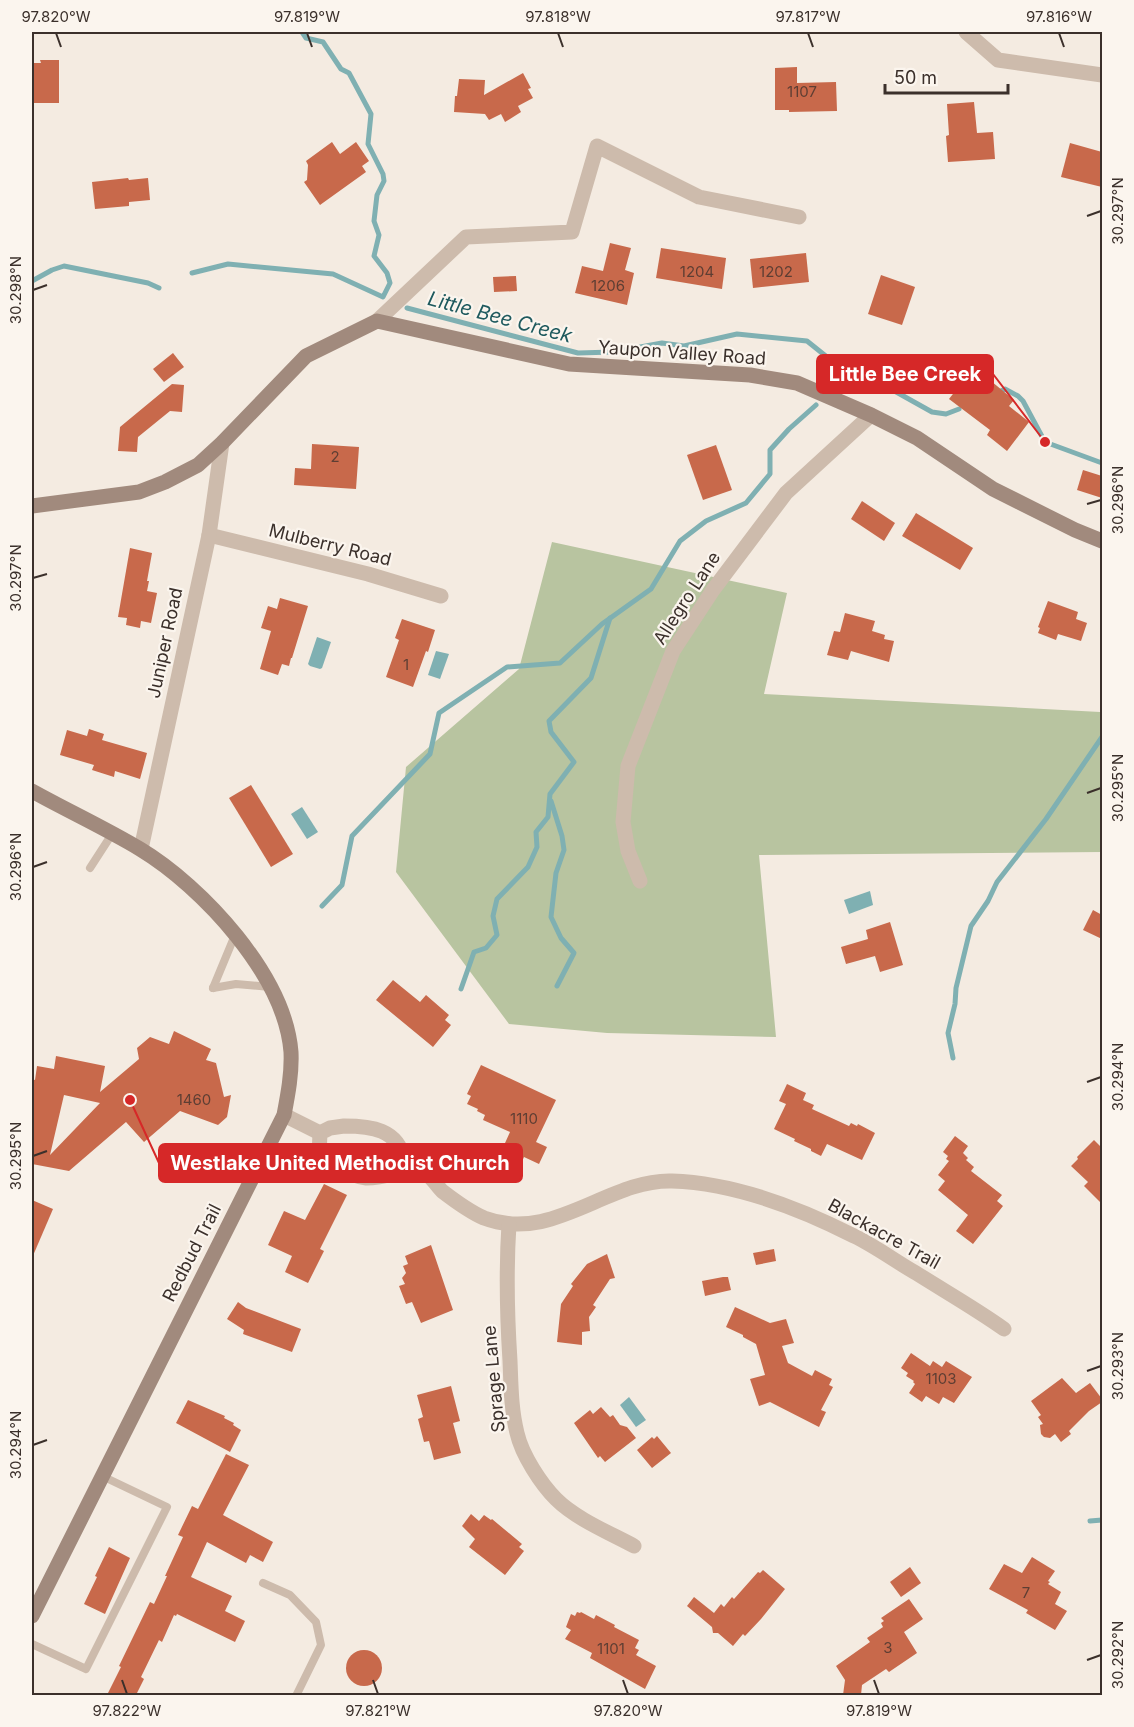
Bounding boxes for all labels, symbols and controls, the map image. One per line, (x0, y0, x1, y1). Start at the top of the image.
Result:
text: 97.820°W (21, 7, 91, 26)
text: 97.819°W (274, 7, 340, 26)
text: 97.818°W (525, 7, 591, 26)
text: 97.817°W (775, 7, 841, 26)
text: 97.816°W (1026, 7, 1092, 26)
scale bar (885, 57, 1008, 95)
text: 50 m (894, 67, 937, 88)
house number: 1107 (787, 82, 817, 101)
text: 30.297°N (1108, 177, 1127, 245)
text: 30.298°N (6, 256, 25, 324)
house number: 1204 (680, 262, 714, 281)
house number: 1202 (759, 262, 793, 281)
house number: 1206 (591, 276, 625, 295)
water label: Little Bee Creek (425, 286, 576, 348)
street label: Yaupon Valley Road (597, 336, 767, 369)
callout: Little Bee Creek (817, 355, 993, 393)
text: Little Bee Creek (829, 362, 982, 386)
house number: 2 (330, 447, 340, 466)
text: 30.296°N (1108, 466, 1127, 534)
street label: Mulberry Road (267, 519, 394, 570)
text: 30.297°N (6, 544, 25, 612)
street label: Allegro Lane (649, 547, 724, 648)
street label: Juniper Road (143, 586, 186, 700)
house number: 1 (403, 655, 409, 674)
text: 30.295°N (1108, 754, 1127, 822)
text: 30.296°N (6, 833, 25, 901)
text: 30.294°N (1108, 1043, 1127, 1111)
house number: 1460 (177, 1090, 211, 1109)
house number: 1110 (510, 1109, 538, 1128)
text: 30.295°N (6, 1122, 25, 1190)
callout: Westlake United Methodist Church (159, 1144, 522, 1182)
text: Westlake United Methodist Church (170, 1151, 510, 1175)
street label: Blackacre Trail (824, 1194, 944, 1273)
street label: Redbud Trail (158, 1200, 225, 1305)
street label: Sprage Lane (478, 1325, 509, 1433)
text: 30.293°N (1108, 1332, 1127, 1400)
house number: 1103 (926, 1369, 956, 1388)
text: 30.294°N (6, 1411, 25, 1479)
house number: 7 (1022, 1583, 1030, 1602)
text: 30.292°N (1108, 1621, 1127, 1689)
house number: 3 (883, 1638, 893, 1657)
house number: 1101 (597, 1639, 625, 1658)
text: 97.822°W (93, 1701, 162, 1720)
text: 97.821°W (345, 1701, 411, 1720)
text: 97.820°W (593, 1701, 663, 1720)
text: 97.819°W (846, 1701, 912, 1720)

